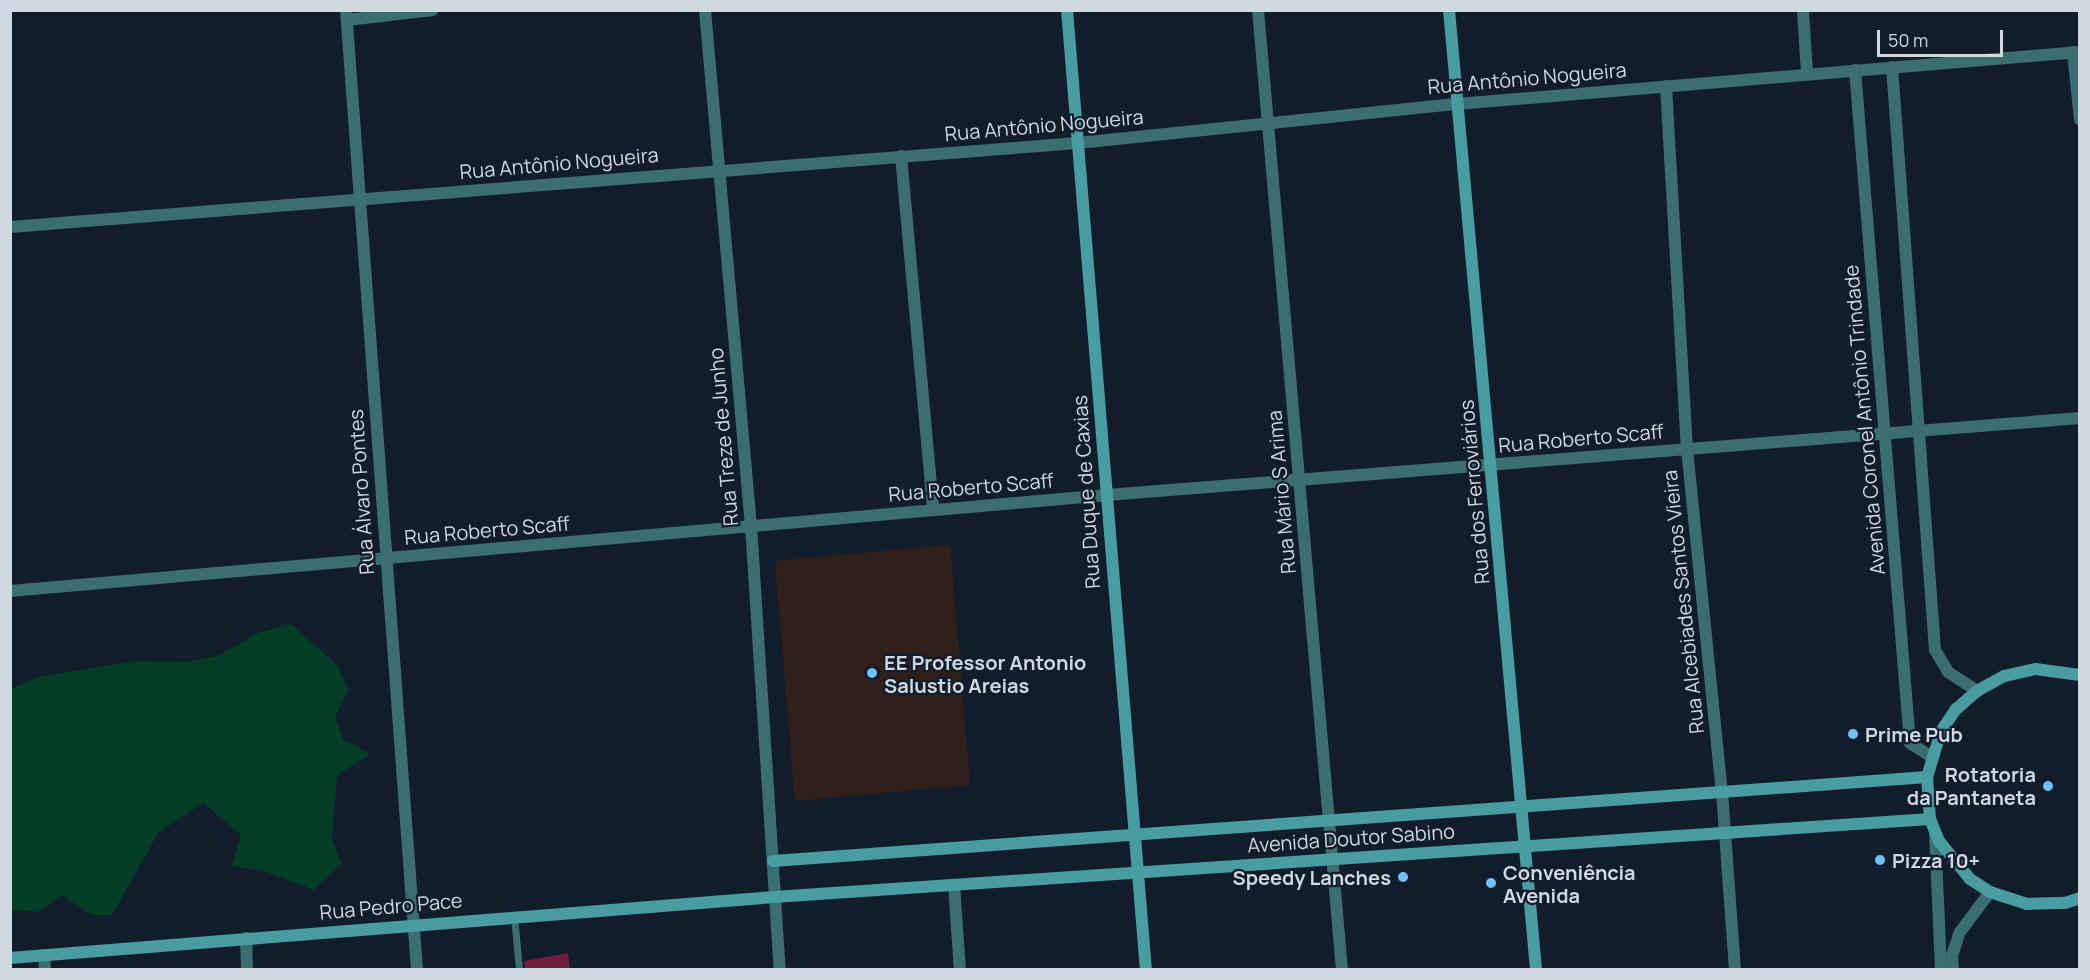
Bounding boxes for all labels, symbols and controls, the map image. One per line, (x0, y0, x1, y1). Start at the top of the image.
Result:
scale bar (1880, 18, 2006, 56)
text: 50 m (1888, 28, 1928, 52)
street label: Rua Antônio Nogueira (1427, 57, 1627, 99)
street label: Rua Antônio Nogueira (944, 104, 1144, 146)
street label: Rua Antônio Nogueira (459, 142, 659, 184)
street label: Avenida Coronel Antônio Trindade (1838, 264, 1890, 576)
street label: Rua Treze de Junho (703, 347, 743, 527)
street label: Rua Duque de Caxias (1067, 394, 1105, 590)
street label: Rua dos Ferroviários (1454, 399, 1494, 585)
street label: Rua Álvaro Pontes (343, 408, 379, 576)
street label: Rua Mário S Arima (1262, 409, 1300, 575)
street label: Rua Roberto Scaff (1497, 419, 1665, 457)
street label: Rua Roberto Scaff (887, 468, 1055, 506)
street label: Rua Alcebiades Santos Vieira (1657, 469, 1709, 735)
street label: Rua Roberto Scaff (403, 511, 571, 549)
place label: EE Professor Antonio Salustio Areias (884, 650, 1086, 697)
marker: EE Professor Antonio Salustio Areias (865, 666, 879, 680)
place label: Prime Pub (1865, 722, 1963, 746)
marker: Prime Pub (1846, 727, 1860, 741)
place label: Rotatoria da Pantaneta (1907, 762, 2036, 809)
marker: Rotatoria da Pantaneta (2041, 779, 2055, 793)
street label: Avenida Doutor Sabino (1246, 819, 1456, 857)
place label: Pizza 10+ (1892, 848, 1980, 872)
marker: Pizza 10+ (1873, 853, 1887, 867)
place label: Conveniência Avenida (1503, 860, 1636, 907)
place label: Speedy Lanches (1232, 865, 1391, 889)
marker: Speedy Lanches (1396, 870, 1410, 884)
marker: Conveniência Avenida (1484, 876, 1498, 890)
street label: Rua Pedro Pace (319, 888, 463, 924)

